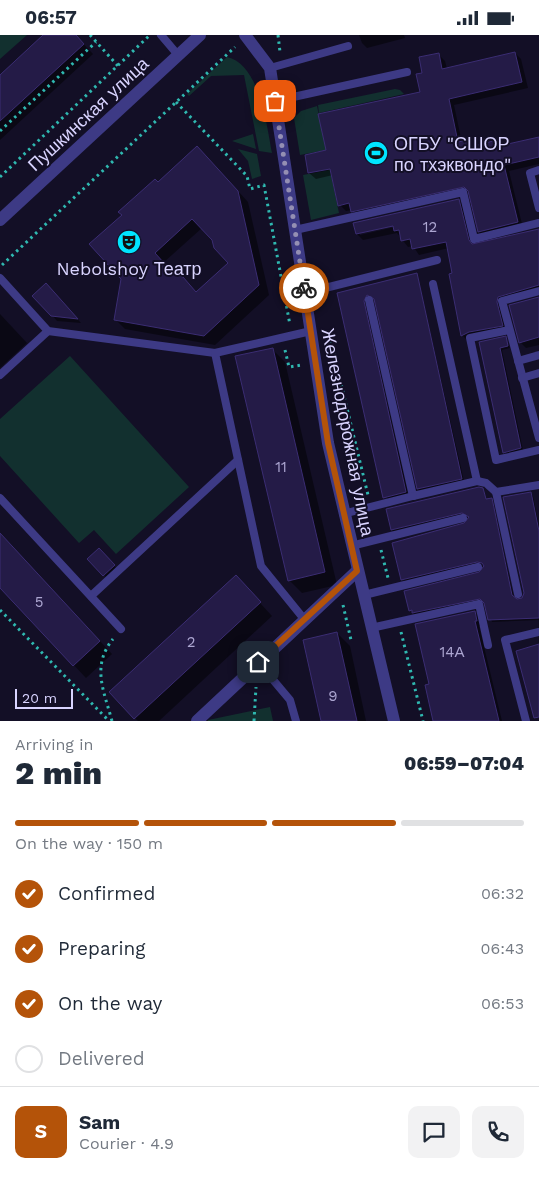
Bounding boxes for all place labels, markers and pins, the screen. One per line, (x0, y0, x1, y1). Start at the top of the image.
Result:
pin (254, 80, 296, 122)
place label: ОГБУ "СШОР по тхэквондо" (394, 133, 511, 175)
sports icon: ОГБУ "СШОР по тхэквондо" (363, 140, 389, 166)
theatre icon: Nebolshoy Театр (116, 229, 142, 255)
place label: Nebolshoy Театр (56, 258, 202, 279)
pin (237, 641, 279, 683)

